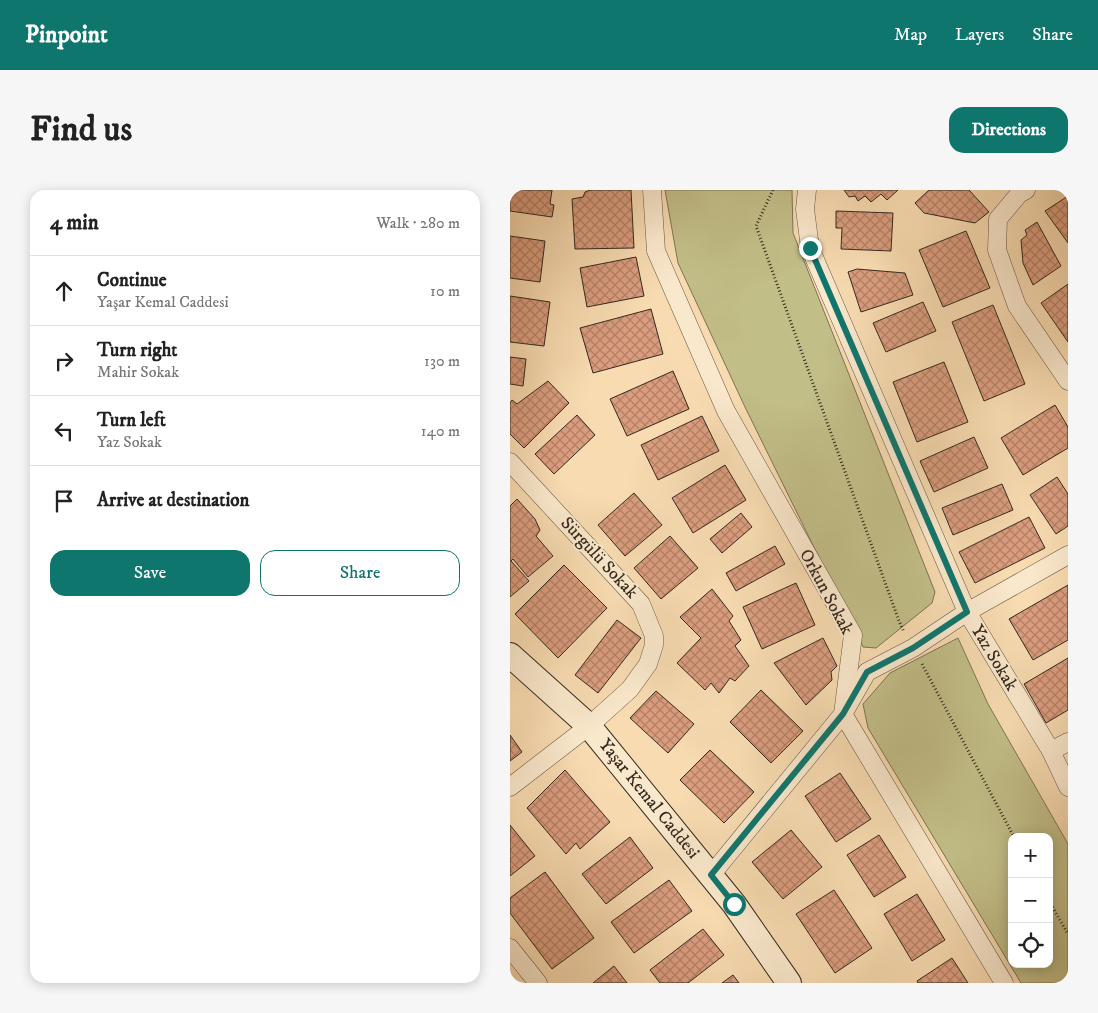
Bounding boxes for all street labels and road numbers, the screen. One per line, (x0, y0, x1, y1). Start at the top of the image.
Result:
street label: Sürgülü Sokak (556, 513, 642, 604)
street label: Orkun Sokak (794, 545, 858, 639)
street label: Yaz Sokak (966, 621, 1022, 695)
street label: Yaşar Kemal Caddesi (594, 735, 704, 863)

